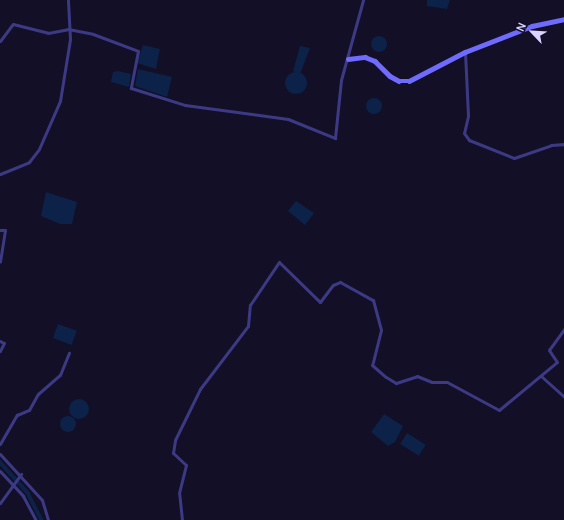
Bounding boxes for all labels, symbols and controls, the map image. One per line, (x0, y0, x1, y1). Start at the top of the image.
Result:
north arrow (512, 12, 552, 52)
text: N (512, 20, 529, 33)

